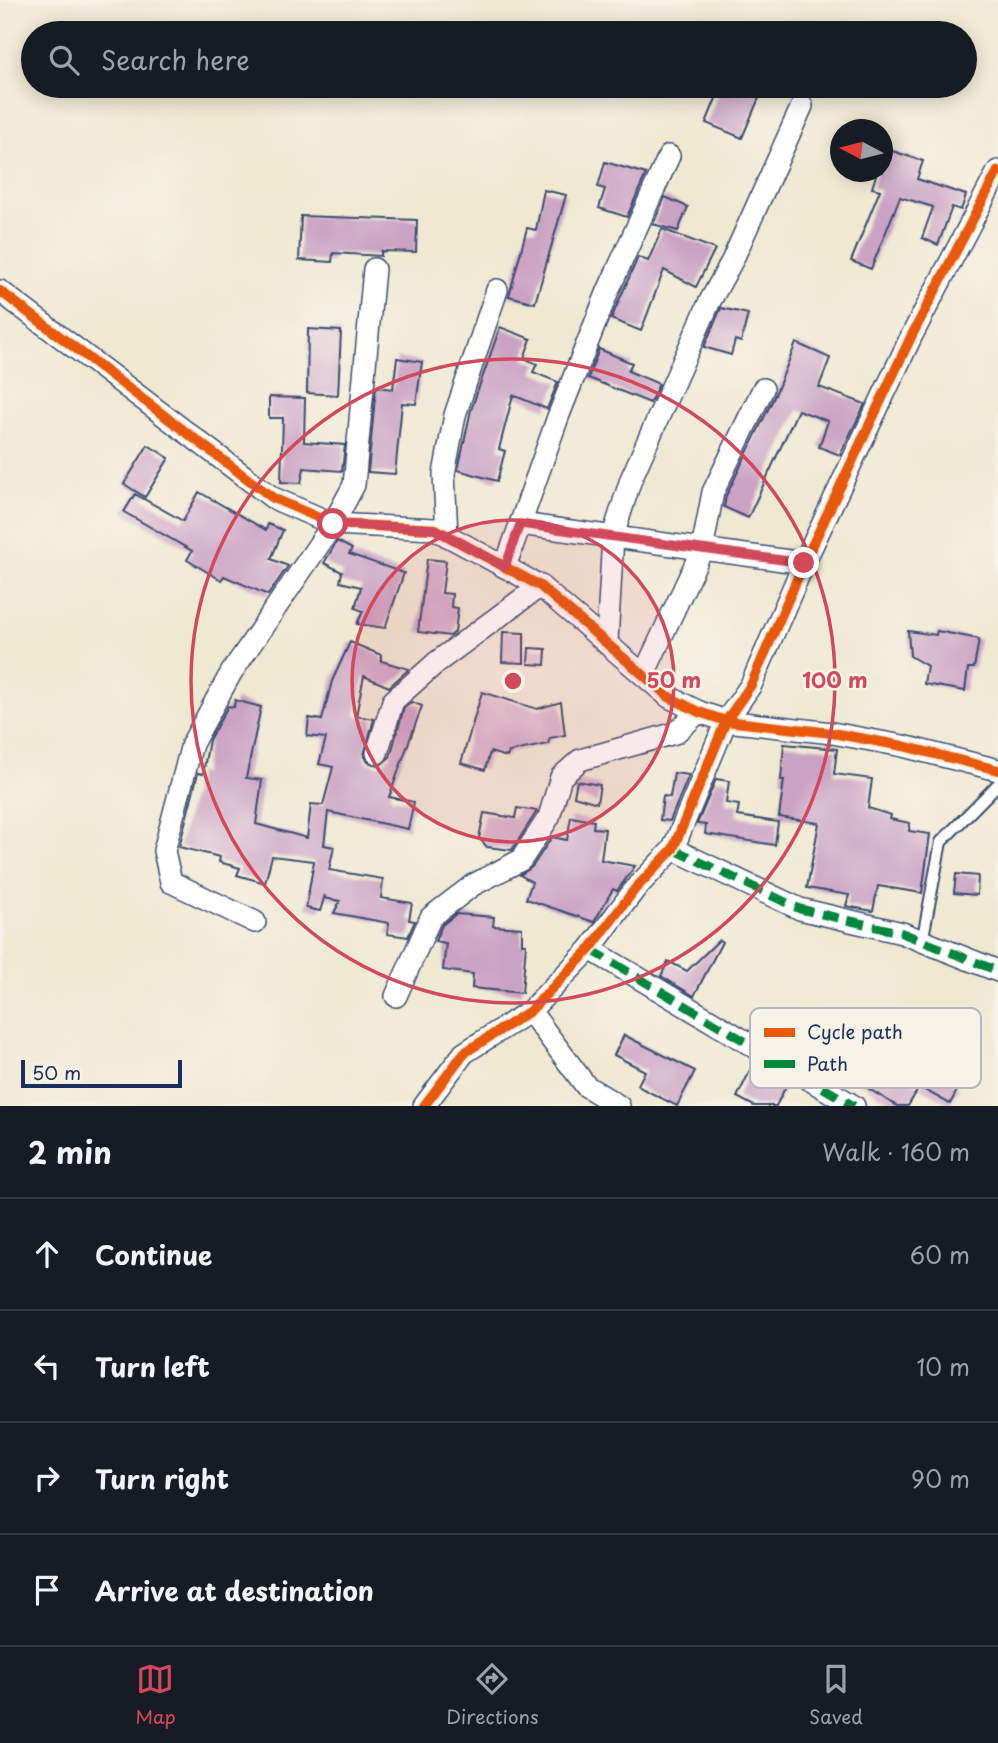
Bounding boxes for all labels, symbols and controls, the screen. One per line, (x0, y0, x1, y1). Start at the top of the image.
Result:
search box (21, 21, 977, 98)
text: Search here (101, 40, 250, 79)
icon: search (45, 41, 83, 79)
north arrow (830, 119, 893, 182)
route start (317, 508, 348, 539)
route end (788, 547, 819, 578)
text: 50 m (647, 663, 701, 695)
text: 100 m (802, 663, 868, 695)
centre of rings (501, 669, 525, 693)
legend (750, 1008, 981, 1088)
text: Cycle path (807, 1017, 903, 1045)
text: Path (807, 1049, 848, 1077)
scale bar (21, 1057, 182, 1089)
text: 50 m (32, 1058, 81, 1086)
text: 2 min (28, 1129, 112, 1174)
text: Walk · 160 m (822, 1134, 970, 1169)
icon: ahead (28, 1235, 66, 1273)
text: Continue (95, 1235, 212, 1274)
text: 60 m (910, 1237, 970, 1272)
icon: left (28, 1347, 66, 1385)
text: Turn left (95, 1347, 210, 1386)
text: 10 m (916, 1349, 970, 1384)
icon: right (28, 1459, 66, 1497)
text: Turn right (95, 1459, 229, 1498)
text: 90 m (911, 1461, 970, 1496)
icon: arrive (28, 1571, 66, 1609)
text: Arrive at destination (95, 1571, 374, 1610)
tab: Map (135, 1660, 176, 1730)
tab: Directions (446, 1660, 539, 1730)
tab: Saved (809, 1660, 863, 1730)

